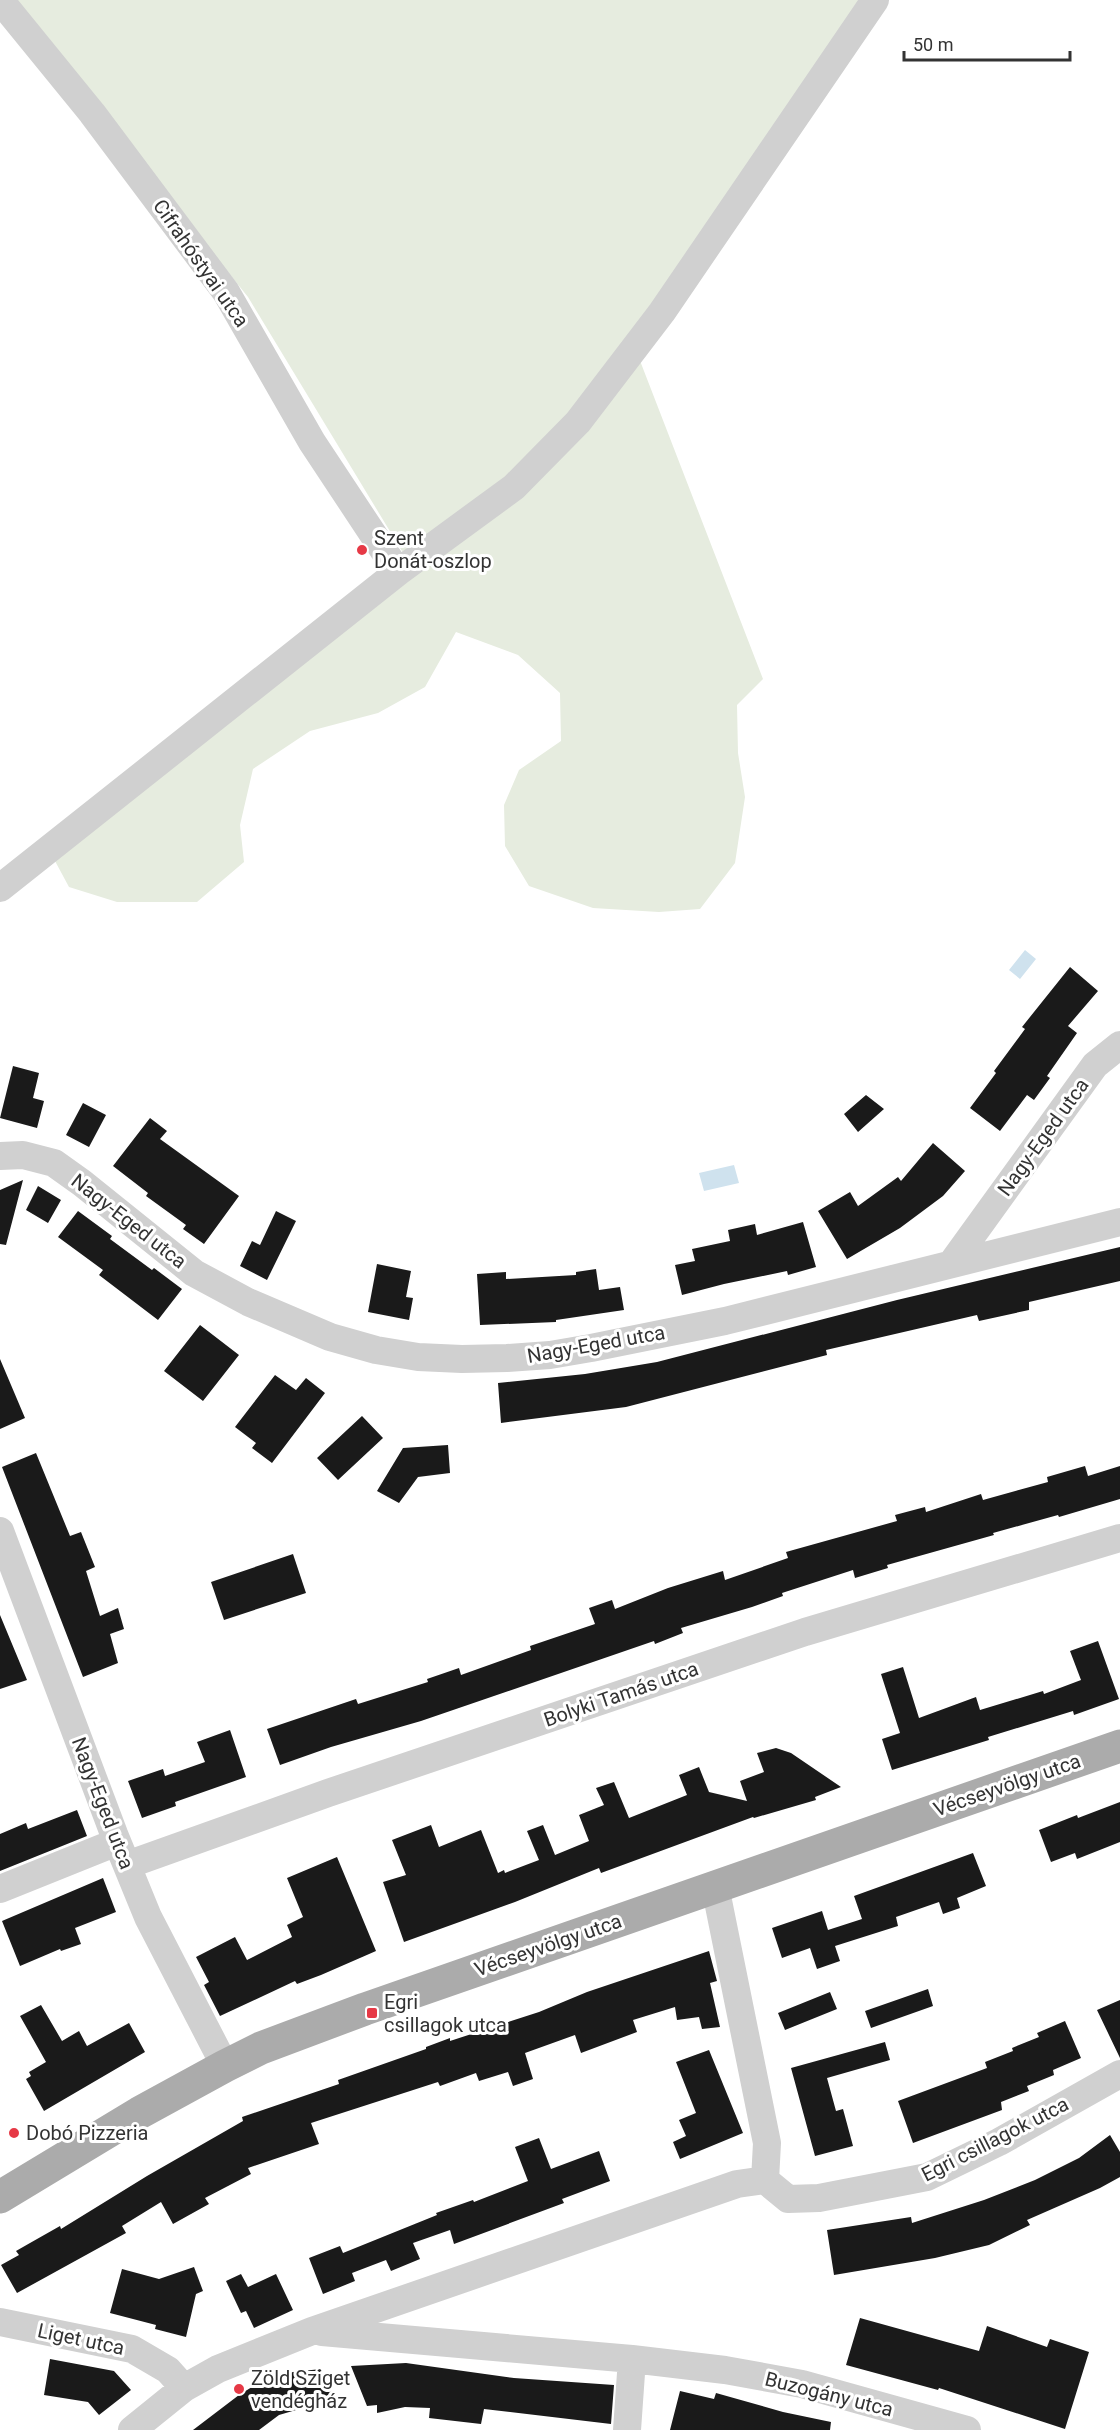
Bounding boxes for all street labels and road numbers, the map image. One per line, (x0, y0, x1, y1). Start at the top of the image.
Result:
street label: Cifrahóstyai utca (148, 195, 254, 331)
street label: Nagy-Eged utca (992, 1073, 1094, 1201)
street label: Nagy-Eged utca (67, 1169, 191, 1273)
street label: Nagy-Eged utca (525, 1320, 667, 1368)
street label: Bolyki Tamás utca (540, 1656, 702, 1732)
street label: Nagy-Eged utca (67, 1734, 139, 1872)
street label: Vécseyvölgy utca (930, 1749, 1084, 1821)
street label: Vécseyvölgy utca (471, 1909, 625, 1981)
street label: Egri csillagok utca (917, 2092, 1073, 2186)
street label: Liget utca (36, 2318, 126, 2360)
street label: Buzogány utca (762, 2366, 896, 2422)

